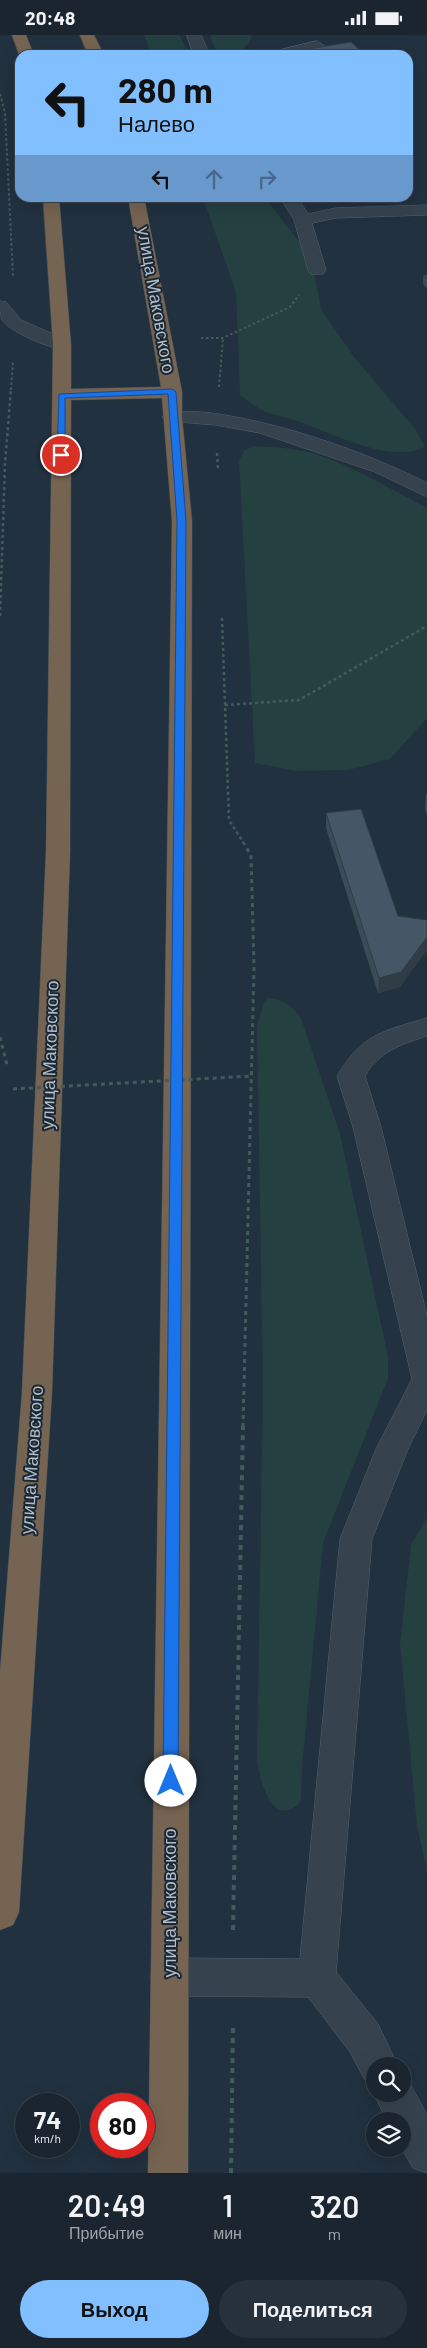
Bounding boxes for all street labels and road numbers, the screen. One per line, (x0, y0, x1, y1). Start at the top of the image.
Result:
street label: улица Маковского (133, 225, 181, 375)
street label: улица Маковского (35, 980, 63, 1130)
street label: улица Маковского (15, 1385, 47, 1535)
street label: улица Маковского (158, 1828, 180, 1978)

